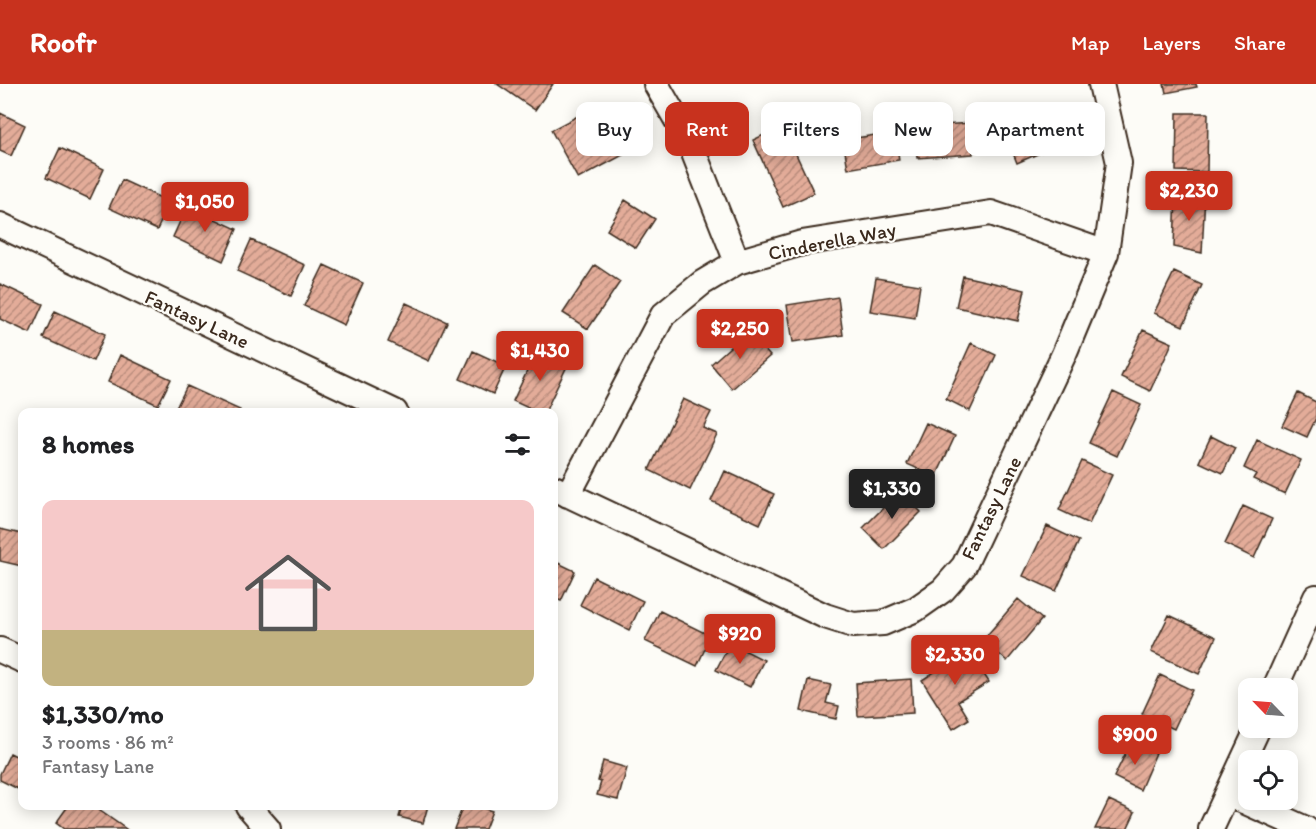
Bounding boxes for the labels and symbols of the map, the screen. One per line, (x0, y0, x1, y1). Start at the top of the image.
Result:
pin: $2,230 (1140, 171, 1238, 222)
pin: $1,050 (156, 182, 254, 233)
street label: Cinderella Way (766, 217, 898, 265)
street label: Fantasy Lane (141, 284, 253, 354)
pin: $2,250 (691, 309, 789, 360)
pin: $1,430 (491, 331, 589, 382)
street label: Fantasy Lane (956, 452, 1026, 564)
pin: $1,330 (843, 469, 941, 520)
pin: $920 (704, 614, 776, 665)
pin: $2,330 (906, 635, 1004, 686)
north arrow (1238, 678, 1298, 738)
pin: $900 (1099, 715, 1171, 766)

